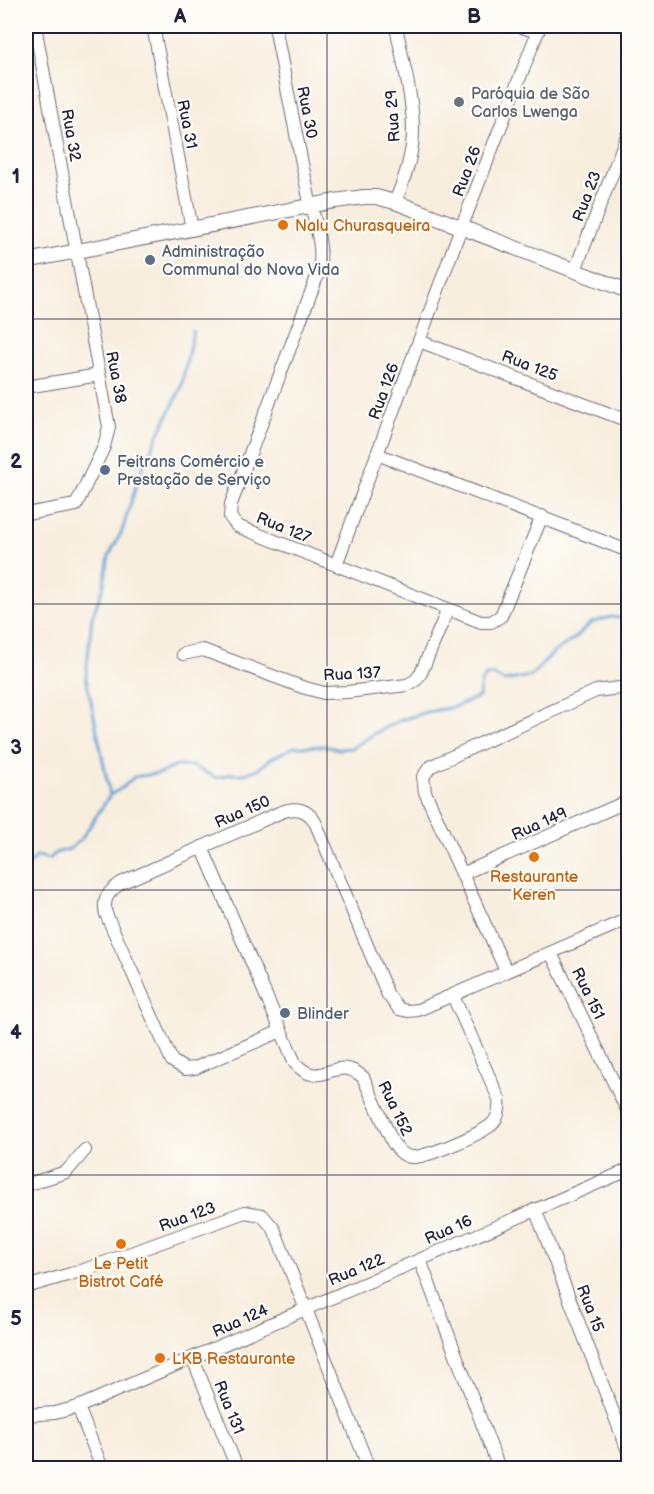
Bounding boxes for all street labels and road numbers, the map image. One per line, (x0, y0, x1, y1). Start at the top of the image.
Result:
street label: Rua 30 (292, 84, 321, 140)
street label: Rua 29 (382, 89, 405, 143)
street label: Rua 31 (172, 98, 201, 150)
street label: Rua 32 (57, 108, 85, 164)
street label: Rua 26 (449, 143, 486, 200)
street label: Rua 23 (569, 168, 606, 225)
street label: Rua 125 (499, 347, 560, 386)
street label: Rua 38 (101, 350, 130, 405)
street label: Rua 126 (365, 360, 404, 423)
street label: Rua 127 (253, 509, 314, 548)
street label: Rua 137 (323, 663, 381, 685)
street label: Rua 150 (212, 792, 273, 833)
street label: Rua 149 (509, 804, 570, 845)
street label: Rua 151 (567, 965, 608, 1023)
street label: Rua 152 (373, 1078, 416, 1140)
street label: Rua 123 (157, 1198, 219, 1236)
street label: Rua 16 (422, 1212, 475, 1249)
street label: Rua 122 (326, 1250, 388, 1291)
street label: Rua 15 (572, 1282, 607, 1335)
street label: Rua 124 (210, 1301, 272, 1342)
street label: Rua 131 (209, 1378, 248, 1437)

